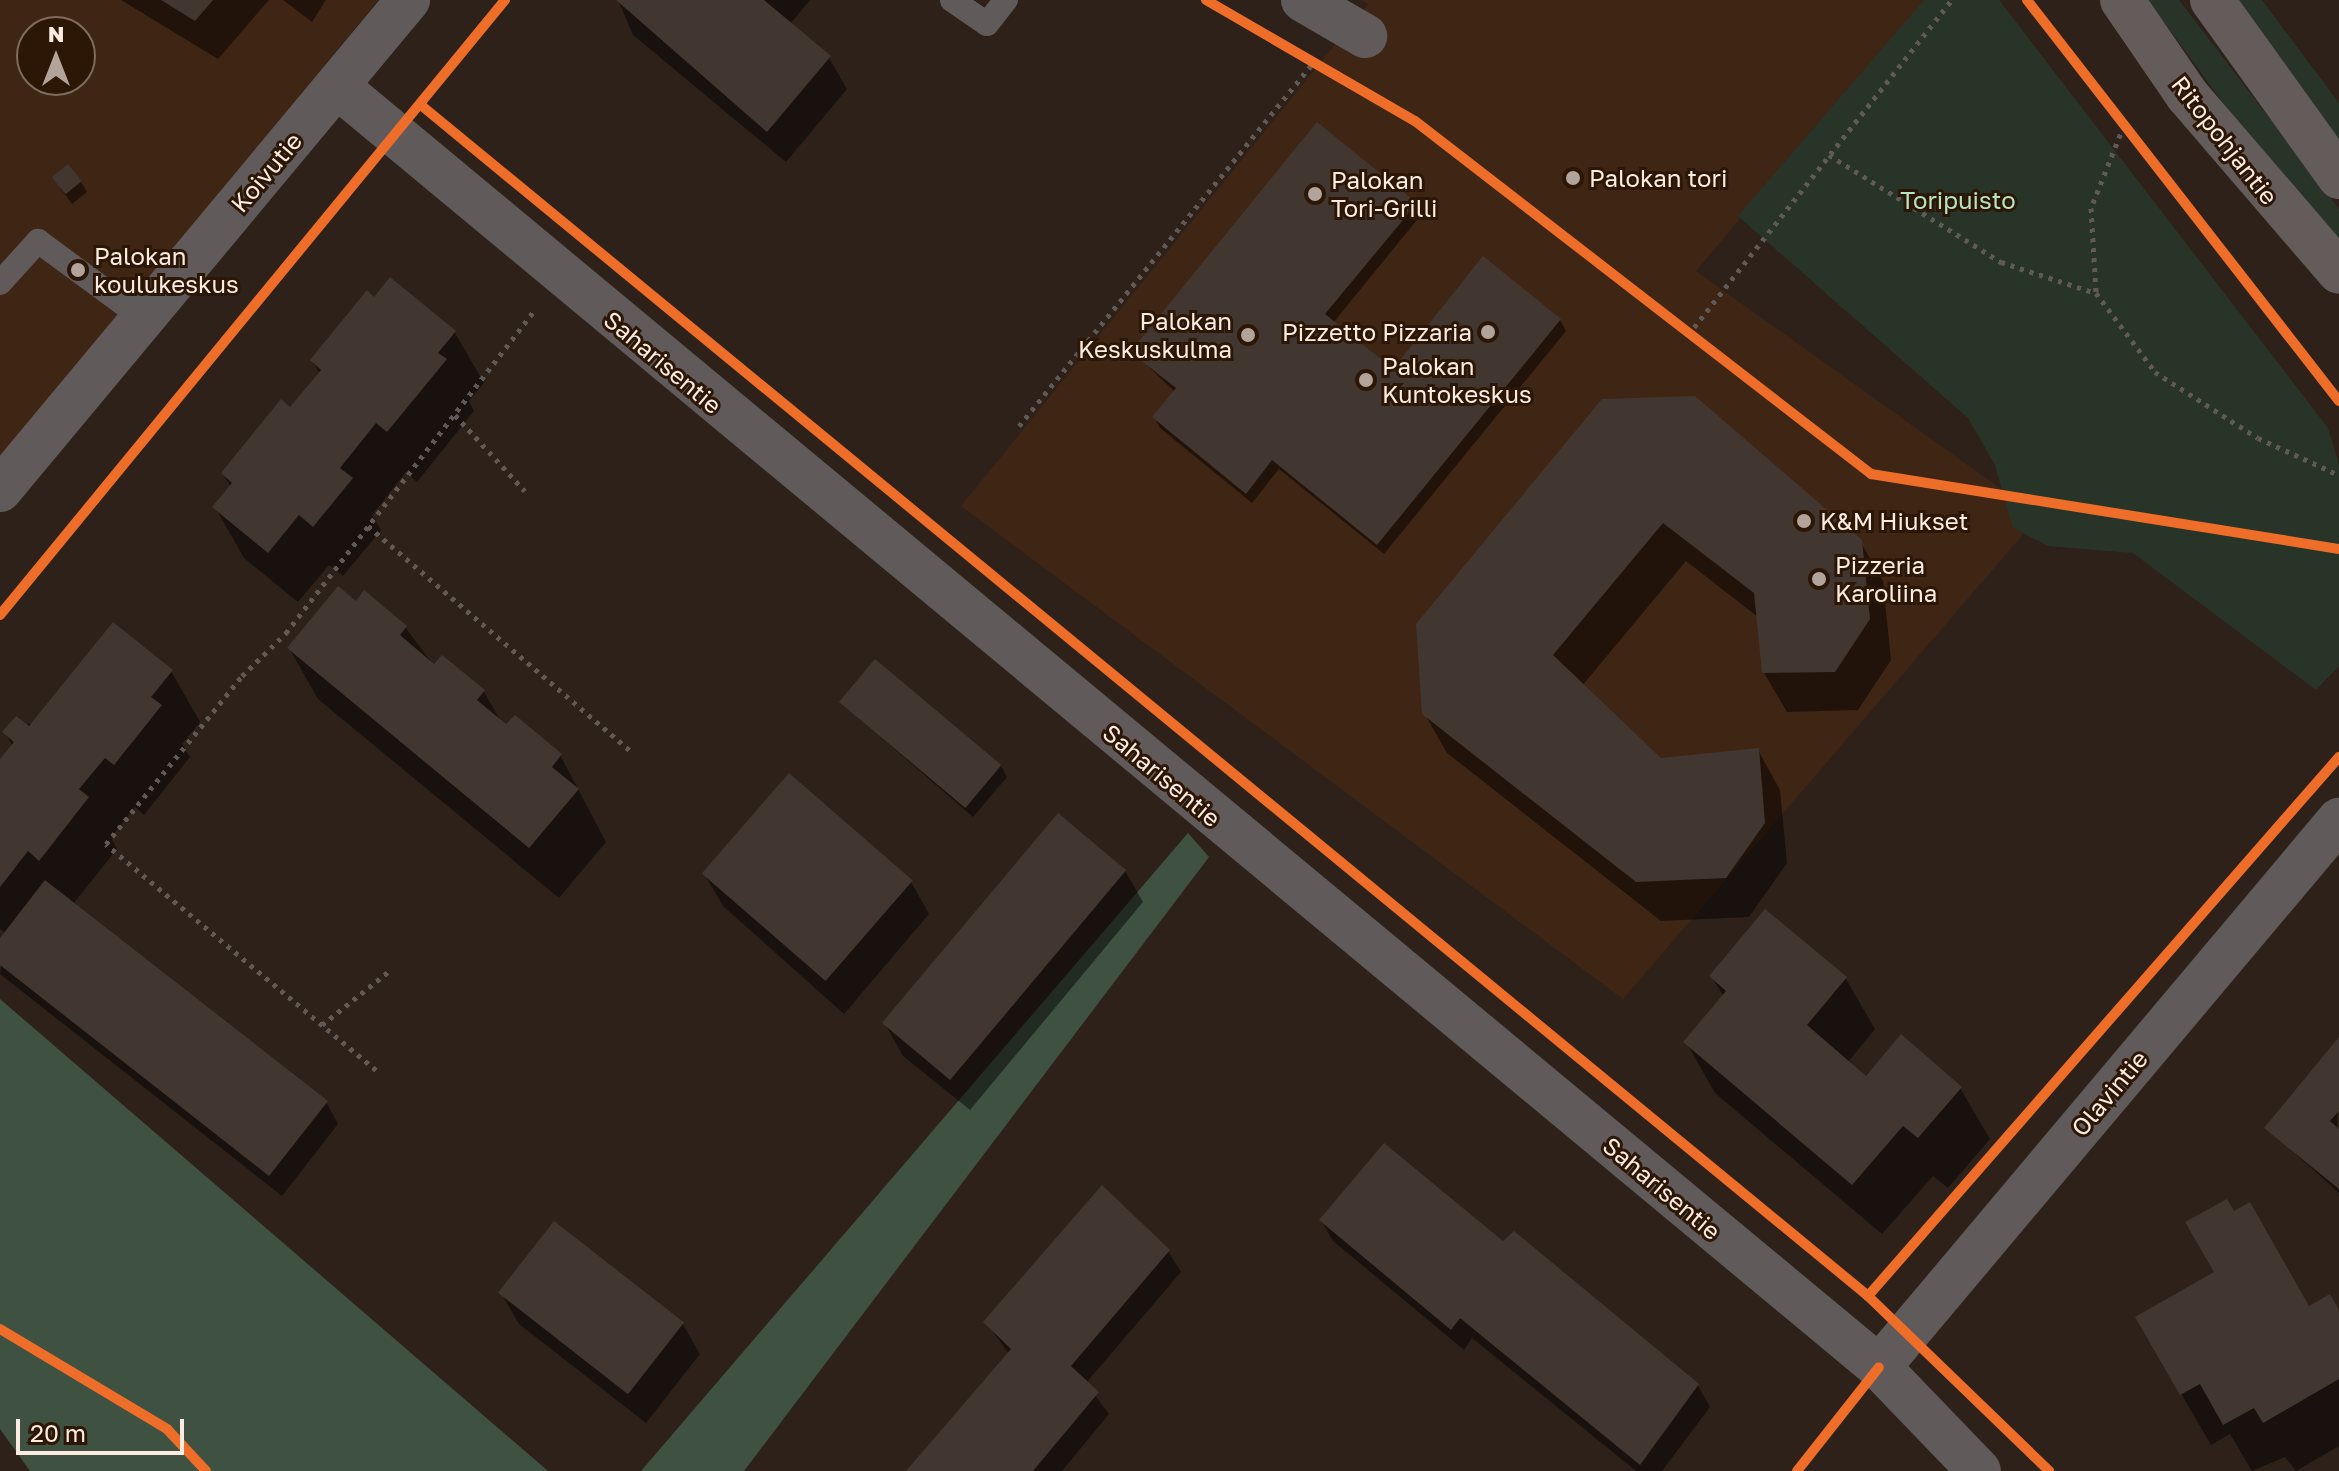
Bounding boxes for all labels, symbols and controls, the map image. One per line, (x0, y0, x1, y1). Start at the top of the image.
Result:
north arrow (16, 16, 96, 96)
text: N (48, 20, 64, 47)
street label: Ritopohjantie (2166, 70, 2284, 210)
street label: Koivutie (224, 126, 308, 218)
place label: Palokan tori (1589, 164, 1727, 192)
place label: Palokan Tori-Grilli (1331, 166, 1438, 222)
marker: Palokan tori (1564, 169, 1582, 187)
marker: Palokan Tori-Grilli (1306, 185, 1324, 203)
park label: Toripuisto (1900, 186, 2016, 214)
place label: Palokan koulukeskus (94, 242, 239, 298)
marker: Palokan koulukeskus (69, 261, 87, 279)
street label: Saharisentie (599, 305, 727, 419)
place label: Palokan Keskuskulma (1078, 307, 1232, 363)
place label: Pizzetto Pizzaria (1282, 318, 1472, 346)
marker: Pizzetto Pizzaria (1479, 323, 1497, 341)
marker: Palokan Keskuskulma (1239, 326, 1257, 344)
place label: Palokan Kuntokeskus (1382, 352, 1532, 408)
marker: Palokan Kuntokeskus (1357, 371, 1375, 389)
place label: K&M Hiukset (1820, 507, 1968, 535)
marker: K&M Hiukset (1795, 512, 1813, 530)
place label: Pizzeria Karoliina (1835, 551, 1937, 607)
marker: Pizzeria Karoliina (1810, 570, 1828, 588)
street label: Saharisentie (1098, 718, 1226, 832)
street label: Olavintie (2065, 1044, 2153, 1142)
street label: Saharisentie (1598, 1131, 1726, 1245)
scale bar (20, 1403, 188, 1453)
text: 20 m (30, 1418, 86, 1447)

